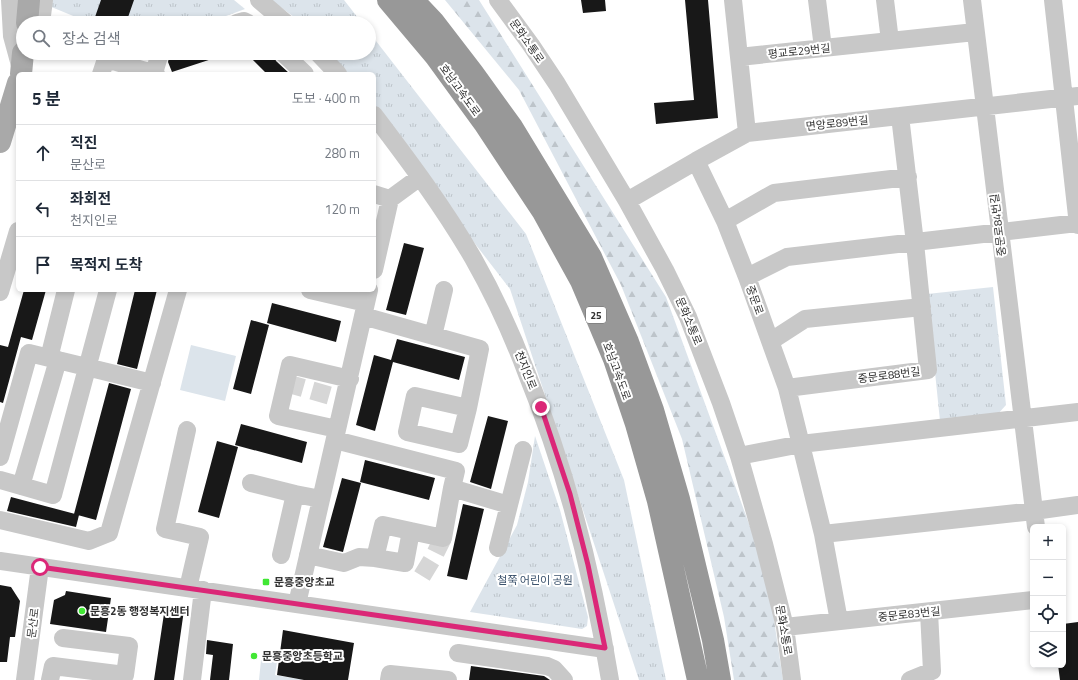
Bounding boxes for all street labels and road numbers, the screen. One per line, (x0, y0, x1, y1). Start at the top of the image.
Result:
street label: 문화소통로 (506, 16, 548, 66)
street label: 평교로29번길 (767, 40, 831, 62)
street label: 호남고속도로 (436, 61, 484, 119)
street label: 면앙로89번길 (805, 112, 869, 134)
street label: 중문로84번길 (986, 193, 1010, 257)
street label: 중문로 (742, 283, 768, 317)
street label: 문화소통로 (672, 295, 706, 347)
road number: 25 (586, 307, 606, 323)
street label: 호남고속도로 (599, 340, 635, 402)
street label: 천지인로 (511, 348, 541, 392)
street label: 중문로88번길 (857, 363, 921, 387)
street label: 중문로83번길 (877, 603, 941, 625)
street label: 문화소통로 (772, 604, 796, 656)
street label: 문산로 (23, 607, 43, 639)

